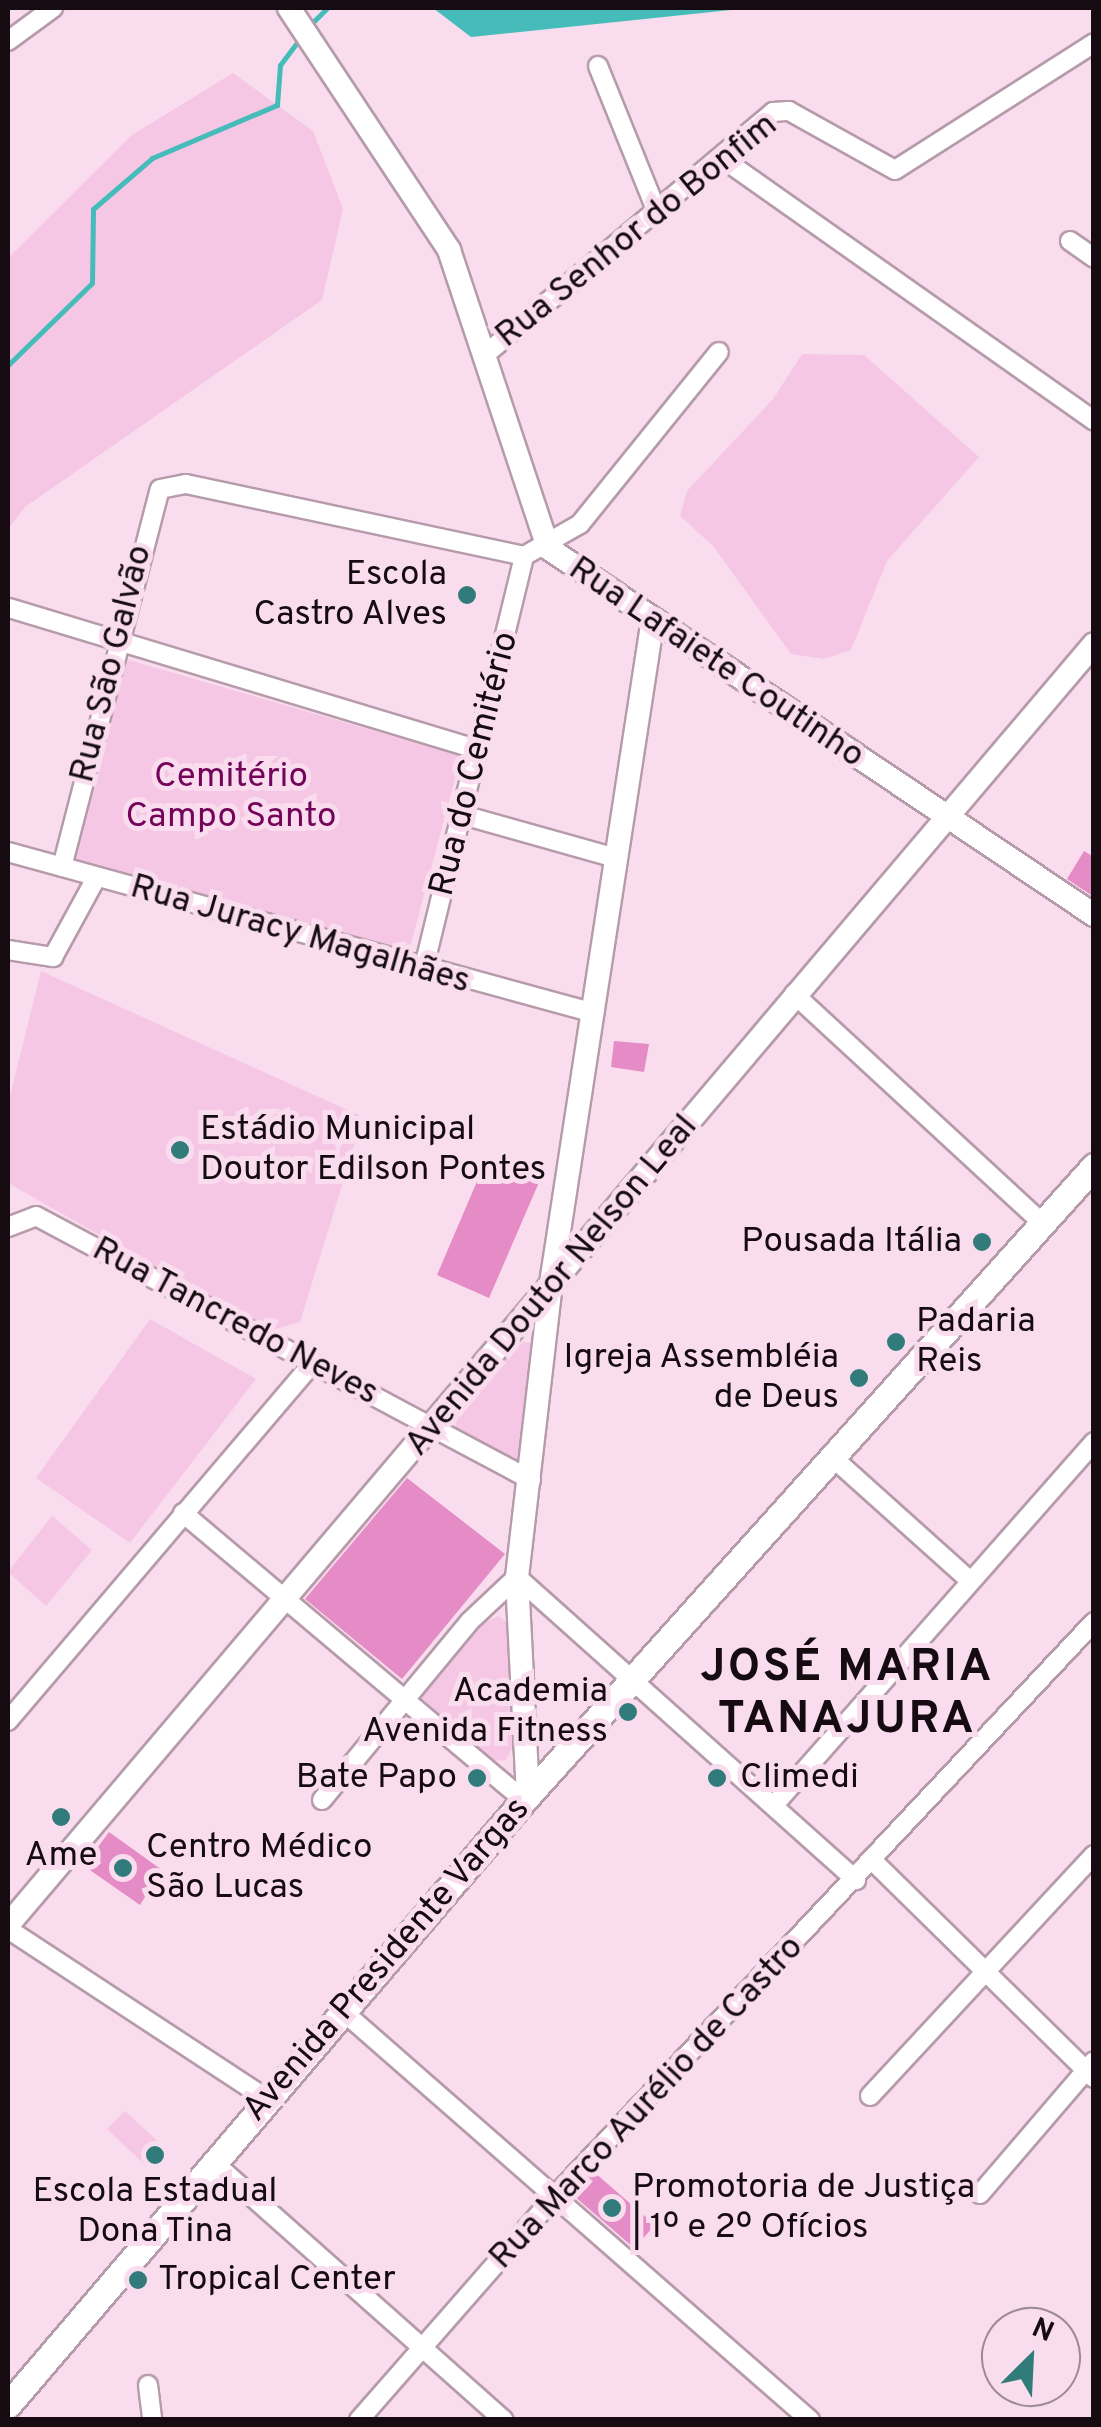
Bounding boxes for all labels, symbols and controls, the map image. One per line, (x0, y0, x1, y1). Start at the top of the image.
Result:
street label: Rua Senhor do Bonfim (488, 105, 786, 357)
street label: Rua São Galvão (62, 541, 162, 787)
street label: Rua Lafaiete Coutinho (560, 548, 872, 778)
place label: Escola Castro Alves (252, 554, 447, 636)
marker: Escola Castro Alves (456, 584, 478, 606)
street label: Rua do Cemitério (422, 628, 528, 900)
park label: Cemitério Campo Santo (125, 756, 337, 838)
street label: Rua Juracy Magalhães (125, 866, 475, 1004)
street label: Avenida Doutor Nelson Leal (397, 1107, 707, 1465)
place label: Estádio Municipal Doutor Edilson Pontes (200, 1109, 546, 1191)
marker: Estádio Municipal Doutor Edilson Pontes (169, 1139, 191, 1161)
place label: Pousada Itália (741, 1221, 962, 1263)
street label: Rua Tancredo Neves (84, 1228, 386, 1416)
marker: Pousada Itália (971, 1231, 993, 1253)
place label: Padaria Reis (916, 1301, 1036, 1383)
marker: Padaria Reis (885, 1331, 907, 1353)
place label: Igreja Assembléia de Deus (562, 1337, 839, 1419)
marker: Igreja Assembléia de Deus (848, 1367, 870, 1389)
district label: JOSÉ MARIA TANAJURA (700, 1642, 994, 1748)
place label: Academia Avenida Fitness (362, 1671, 608, 1753)
marker: Academia Avenida Fitness (617, 1701, 639, 1723)
place label: Bate Papo (296, 1757, 457, 1799)
place label: Climedi (740, 1757, 859, 1799)
marker: Climedi (704, 1765, 730, 1791)
marker: Bate Papo (466, 1767, 488, 1789)
street label: Avenida Presidente Vargas (234, 1789, 540, 2131)
marker: Ame (48, 1804, 74, 1830)
place label: Centro Médico São Lucas (146, 1827, 372, 1909)
place label: Ame (25, 1835, 97, 1877)
marker: Centro Médico São Lucas (110, 1855, 136, 1881)
street label: Rua Marco Aurélio de Castro (481, 1927, 813, 2279)
marker: Escola Estadual Dona Tina (144, 2144, 166, 2166)
place label: Promotoria de Justiça | 1º e 2º Ofícios (632, 2167, 975, 2249)
place label: Escola Estadual Dona Tina (33, 2171, 277, 2253)
marker: Promotoria de Justiça | 1º e 2º Ofícios (601, 2197, 623, 2219)
place label: Tropical Center (158, 2259, 396, 2301)
marker: Tropical Center (127, 2269, 149, 2291)
north arrow (981, 2307, 1081, 2407)
text: N (1026, 2311, 1059, 2352)

